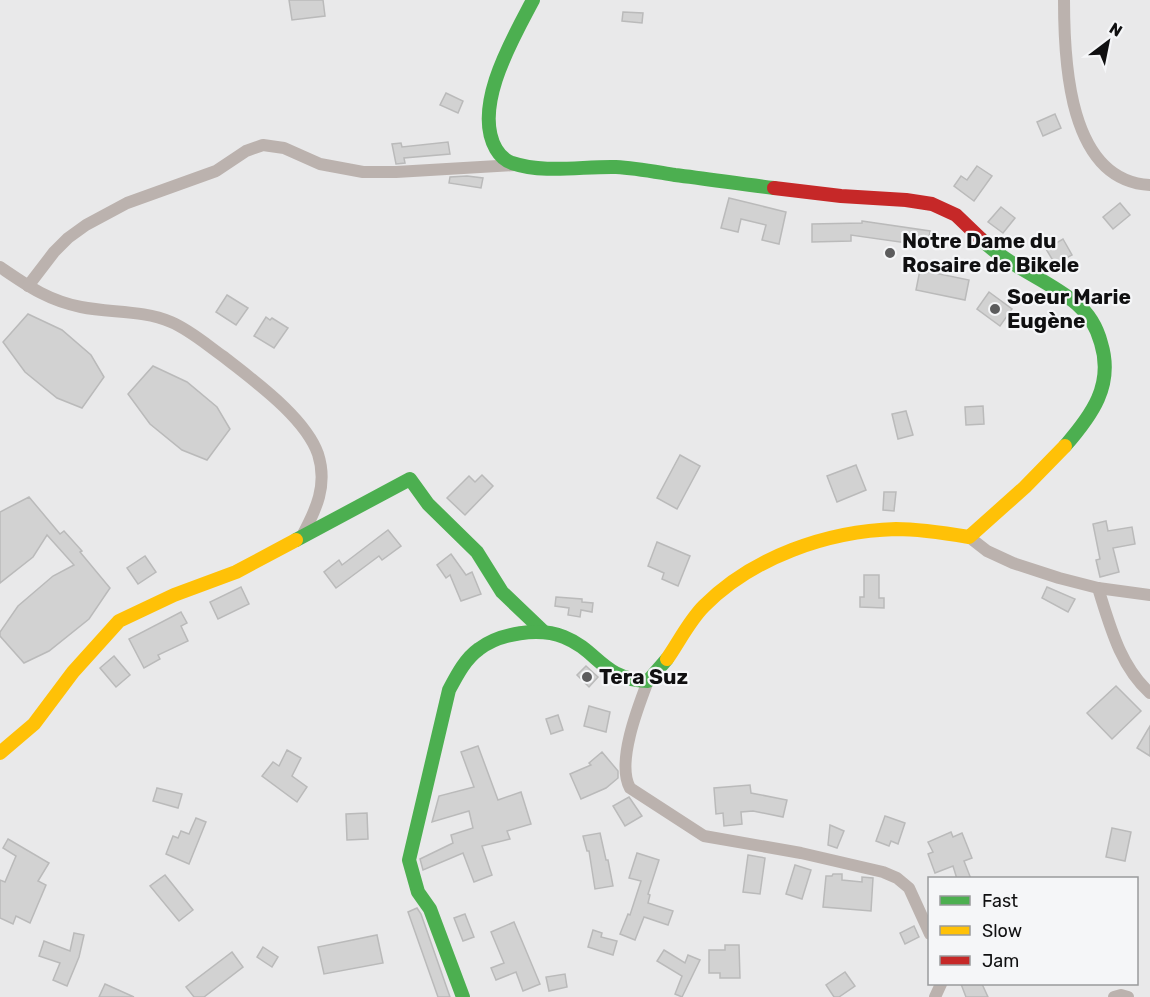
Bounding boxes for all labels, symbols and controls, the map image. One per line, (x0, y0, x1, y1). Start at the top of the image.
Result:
north arrow (1078, 12, 1138, 72)
text: N (1106, 19, 1126, 41)
place label: Notre Dame du Rosaire de Bikele (902, 228, 1079, 277)
marker: Notre Dame du Rosaire de Bikele (883, 246, 897, 260)
place label: Soeur Marie Eugène (1007, 284, 1131, 333)
marker: Soeur Marie Eugène (988, 302, 1002, 316)
place label: Tera Suz (599, 664, 688, 689)
marker: Tera Suz (580, 670, 594, 684)
legend (928, 877, 1138, 985)
text: Fast (982, 890, 1018, 912)
text: Slow (982, 920, 1022, 942)
text: Jam (982, 950, 1019, 972)

